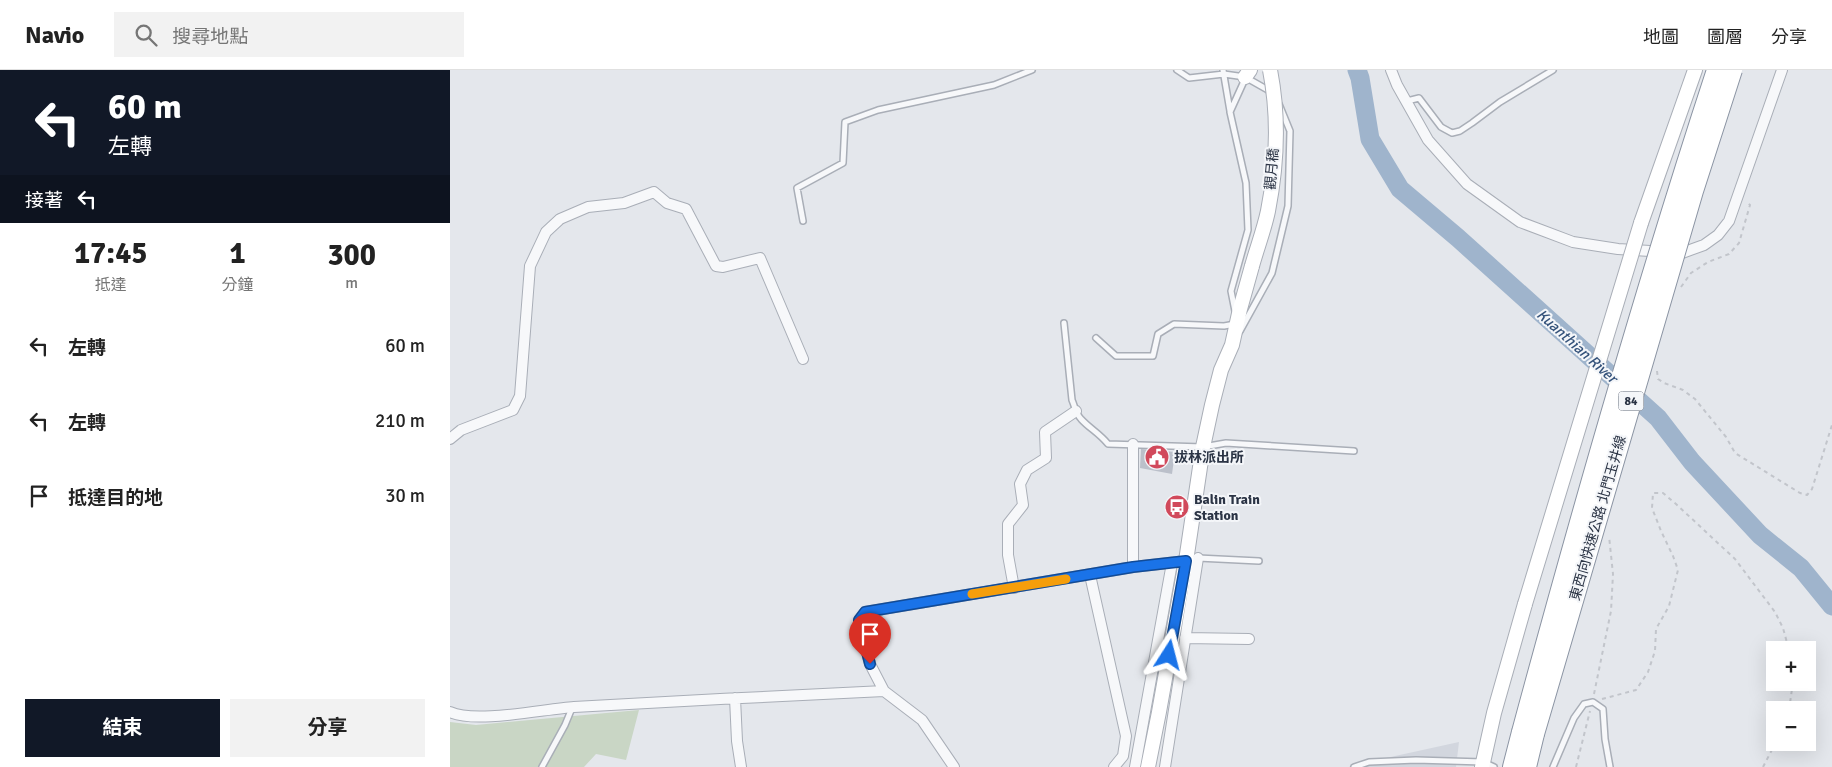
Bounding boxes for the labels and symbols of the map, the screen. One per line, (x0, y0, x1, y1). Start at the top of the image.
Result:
street label: 觀月穚 (1262, 147, 1282, 191)
water label: Kuanthian River (1533, 305, 1623, 388)
road number: 84 (1618, 392, 1644, 411)
street label: 東西向快速公路 北門玉井線 (1566, 433, 1630, 603)
public building icon: 拔林派出所 (1144, 444, 1170, 470)
place label: 拔林派出所 (1174, 449, 1244, 466)
place label: Balin Train Station (1194, 491, 1260, 524)
bus stop icon: Balin Train Station (1164, 494, 1190, 520)
pin (849, 613, 891, 664)
position arrow (1142, 628, 1194, 680)

